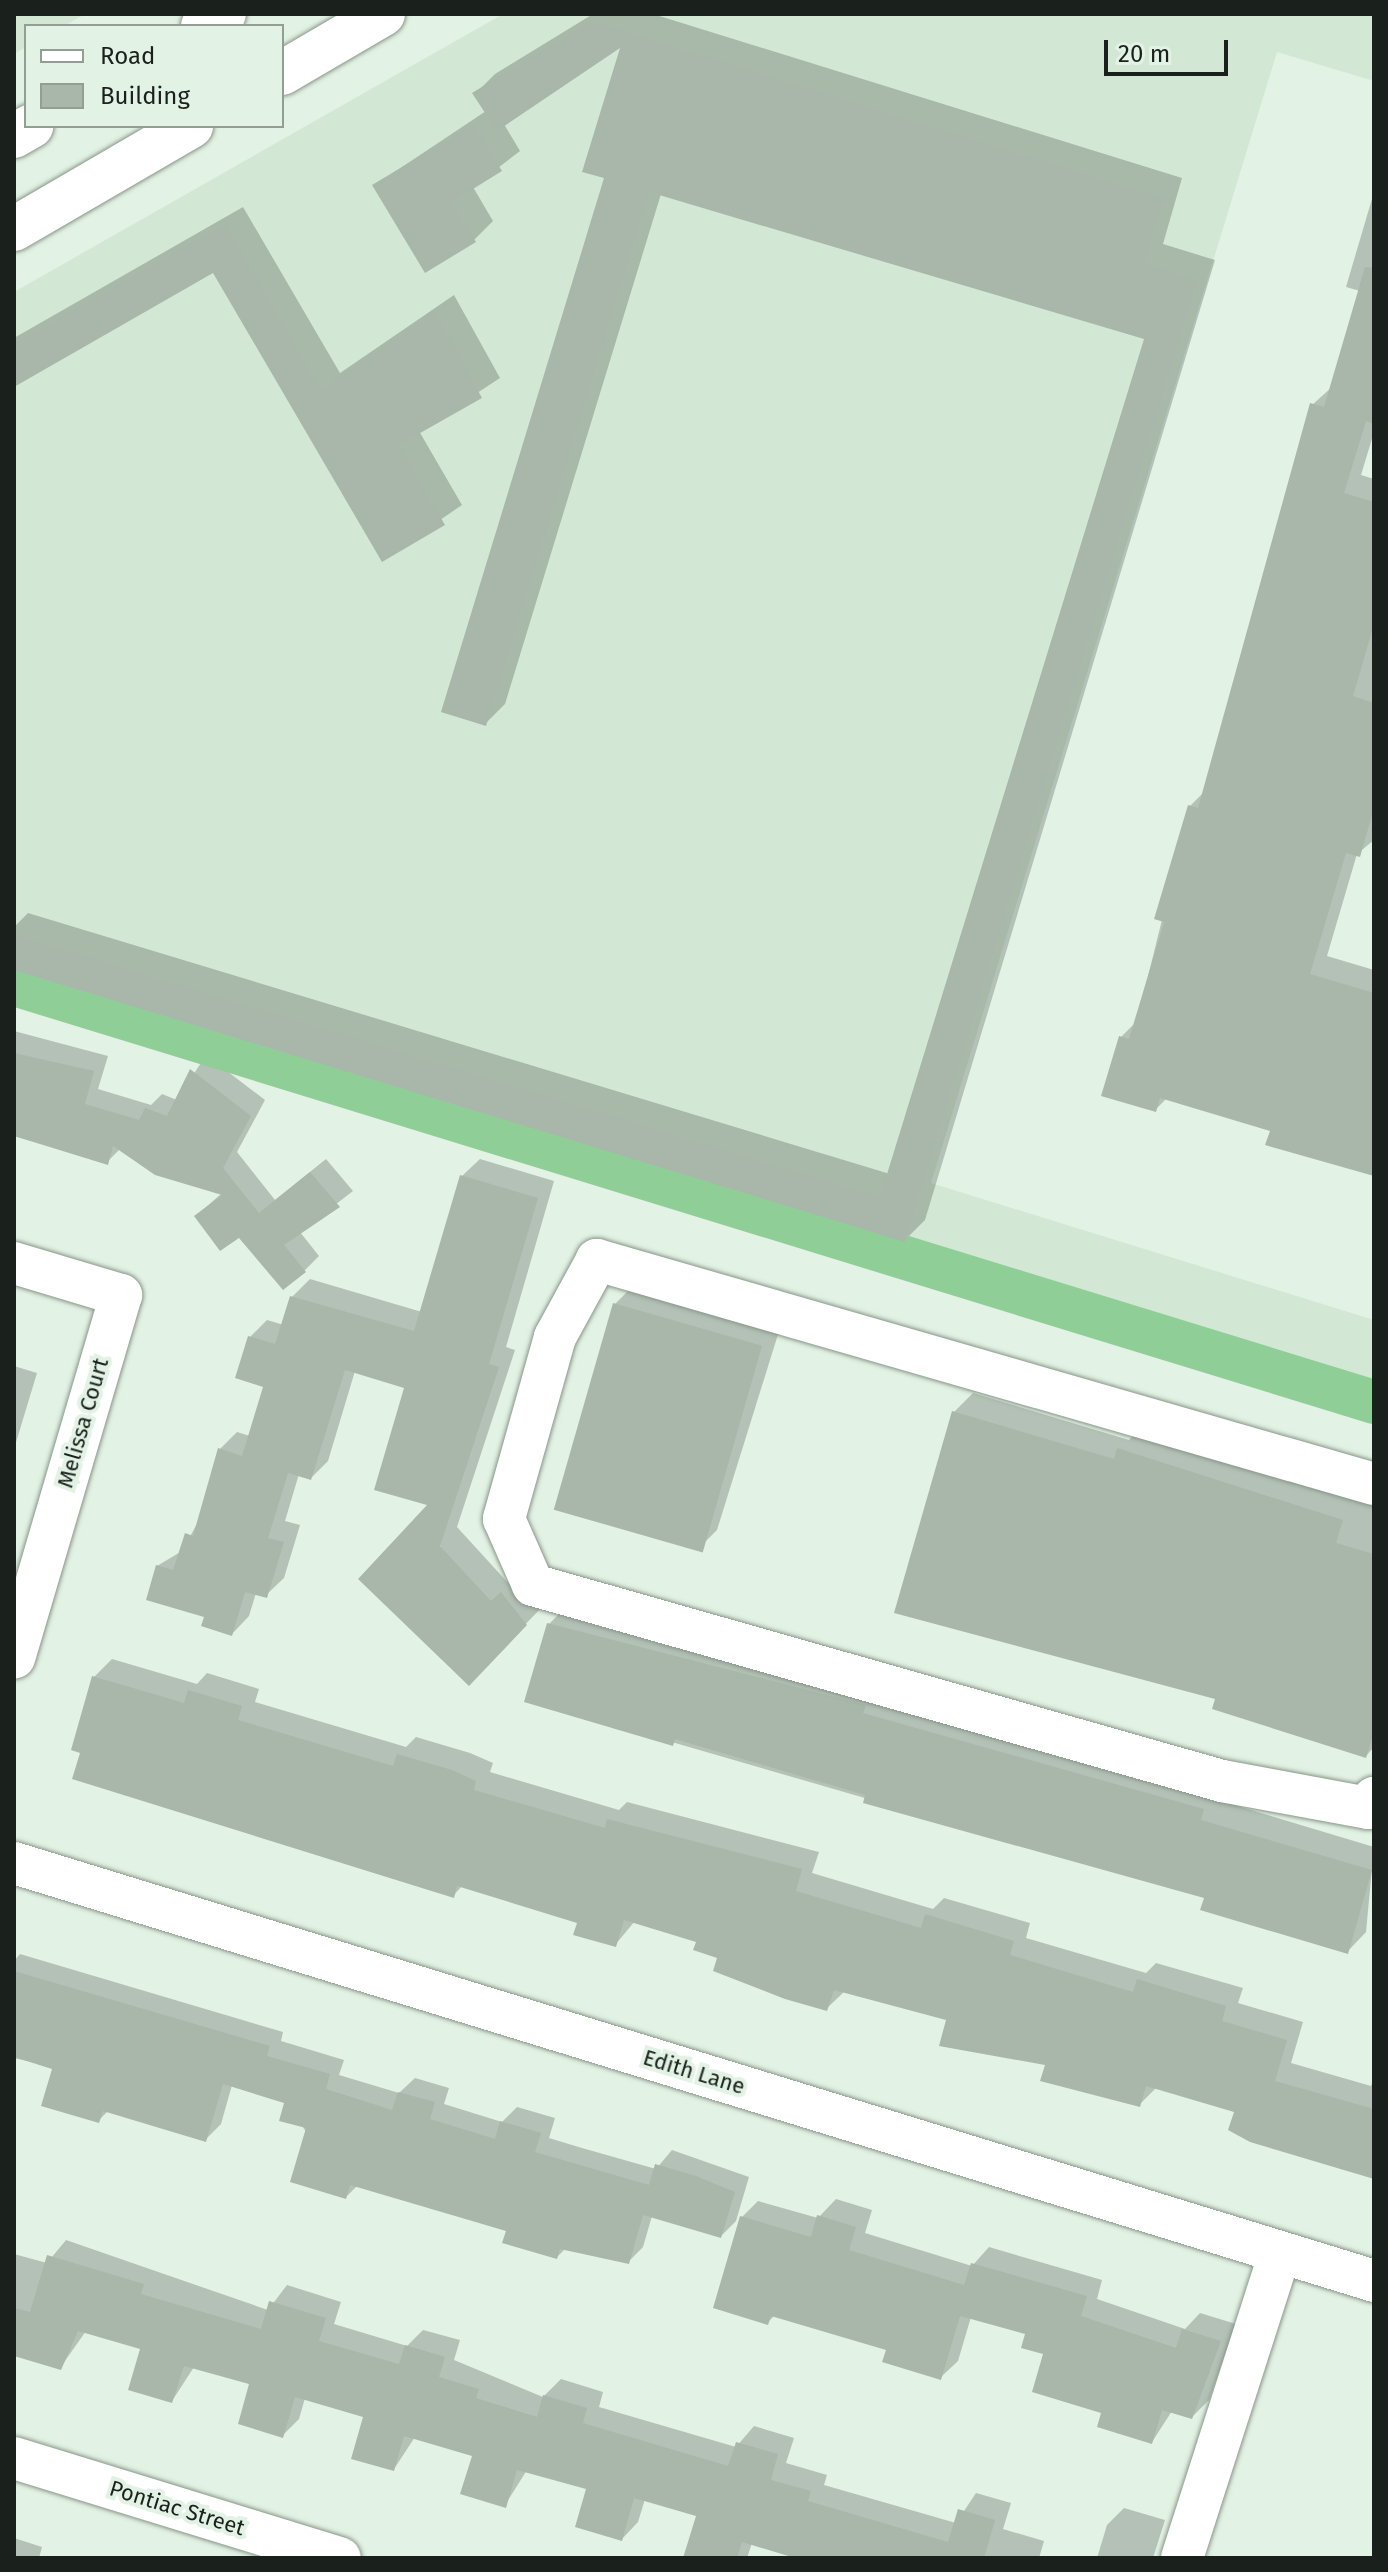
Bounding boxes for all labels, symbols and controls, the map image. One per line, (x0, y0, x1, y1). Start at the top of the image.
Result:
legend (24, 24, 284, 128)
scale bar (1108, 24, 1232, 74)
text: 20 m (1118, 40, 1170, 68)
text: Road (100, 42, 155, 70)
text: Building (100, 82, 190, 110)
street label: Melissa Court (52, 1355, 114, 1491)
street label: Edith Lane (640, 2044, 748, 2100)
street label: Pontiac Street (106, 2475, 248, 2541)

